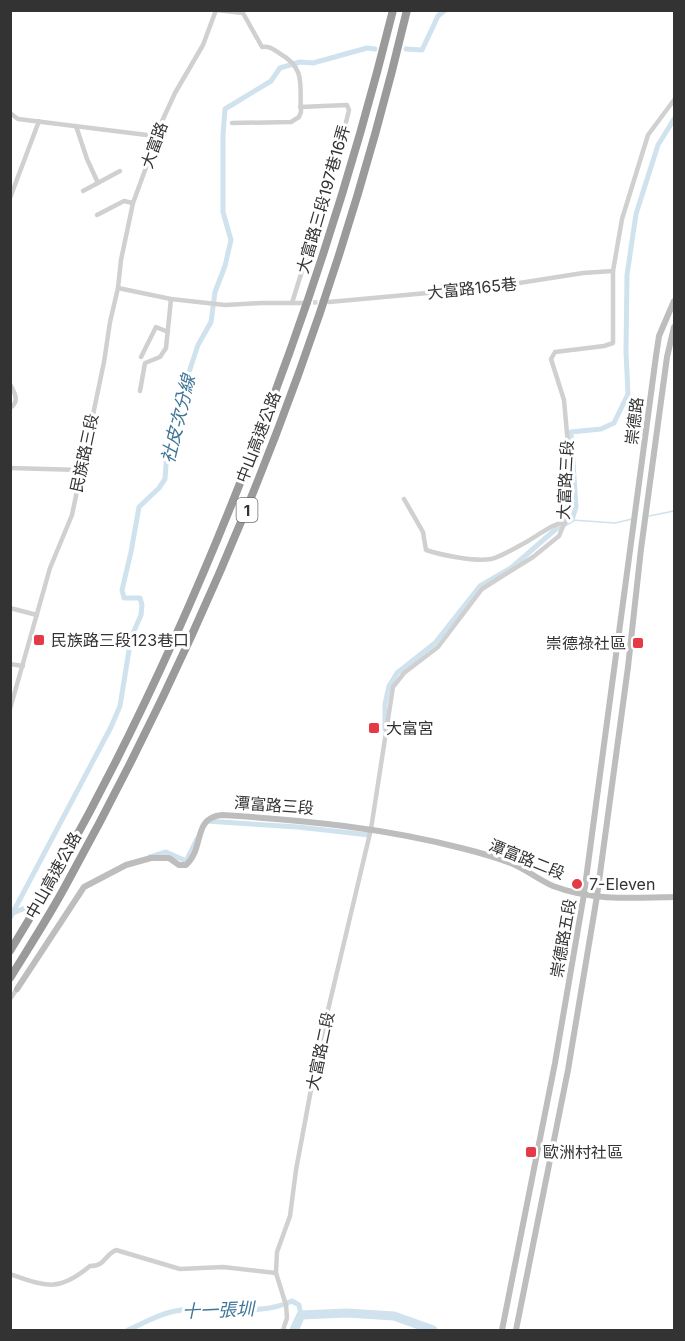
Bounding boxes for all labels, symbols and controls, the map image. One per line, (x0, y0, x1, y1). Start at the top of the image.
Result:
street label: 大富路 (136, 119, 172, 171)
street label: 大富路三段197巷16弄 (292, 122, 354, 276)
street label: 大富路165巷 (426, 273, 518, 303)
water label: 社皮次分線 (157, 371, 200, 465)
street label: 中山高速公路 (231, 389, 285, 485)
street label: 崇德路 (621, 396, 647, 446)
street label: 民族路三段 (66, 412, 102, 494)
street label: 大富路三段 (553, 440, 577, 520)
road number: 1 (236, 498, 258, 522)
place label: 民族路三段123巷口 (51, 630, 189, 650)
marker: 民族路三段123巷口 (32, 633, 46, 647)
place label: 崇德祿社區 (546, 633, 626, 653)
marker: 崇德祿社區 (631, 636, 645, 650)
place label: 大富宮 (386, 718, 434, 738)
marker: 大富宮 (367, 721, 381, 735)
street label: 潭富路三段 (233, 792, 315, 818)
street label: 中山高速公路 (21, 828, 85, 922)
street label: 潭富路二段 (486, 835, 568, 883)
place label: 7-Eleven (589, 874, 655, 894)
marker: 7-Eleven (570, 877, 584, 891)
street label: 崇德路五段 (546, 897, 580, 979)
street label: 大富路二段 (302, 1010, 338, 1092)
place label: 歐洲村社區 (543, 1142, 623, 1162)
marker: 歐洲村社區 (524, 1145, 538, 1159)
water label: 十一張圳 (182, 1298, 257, 1322)

